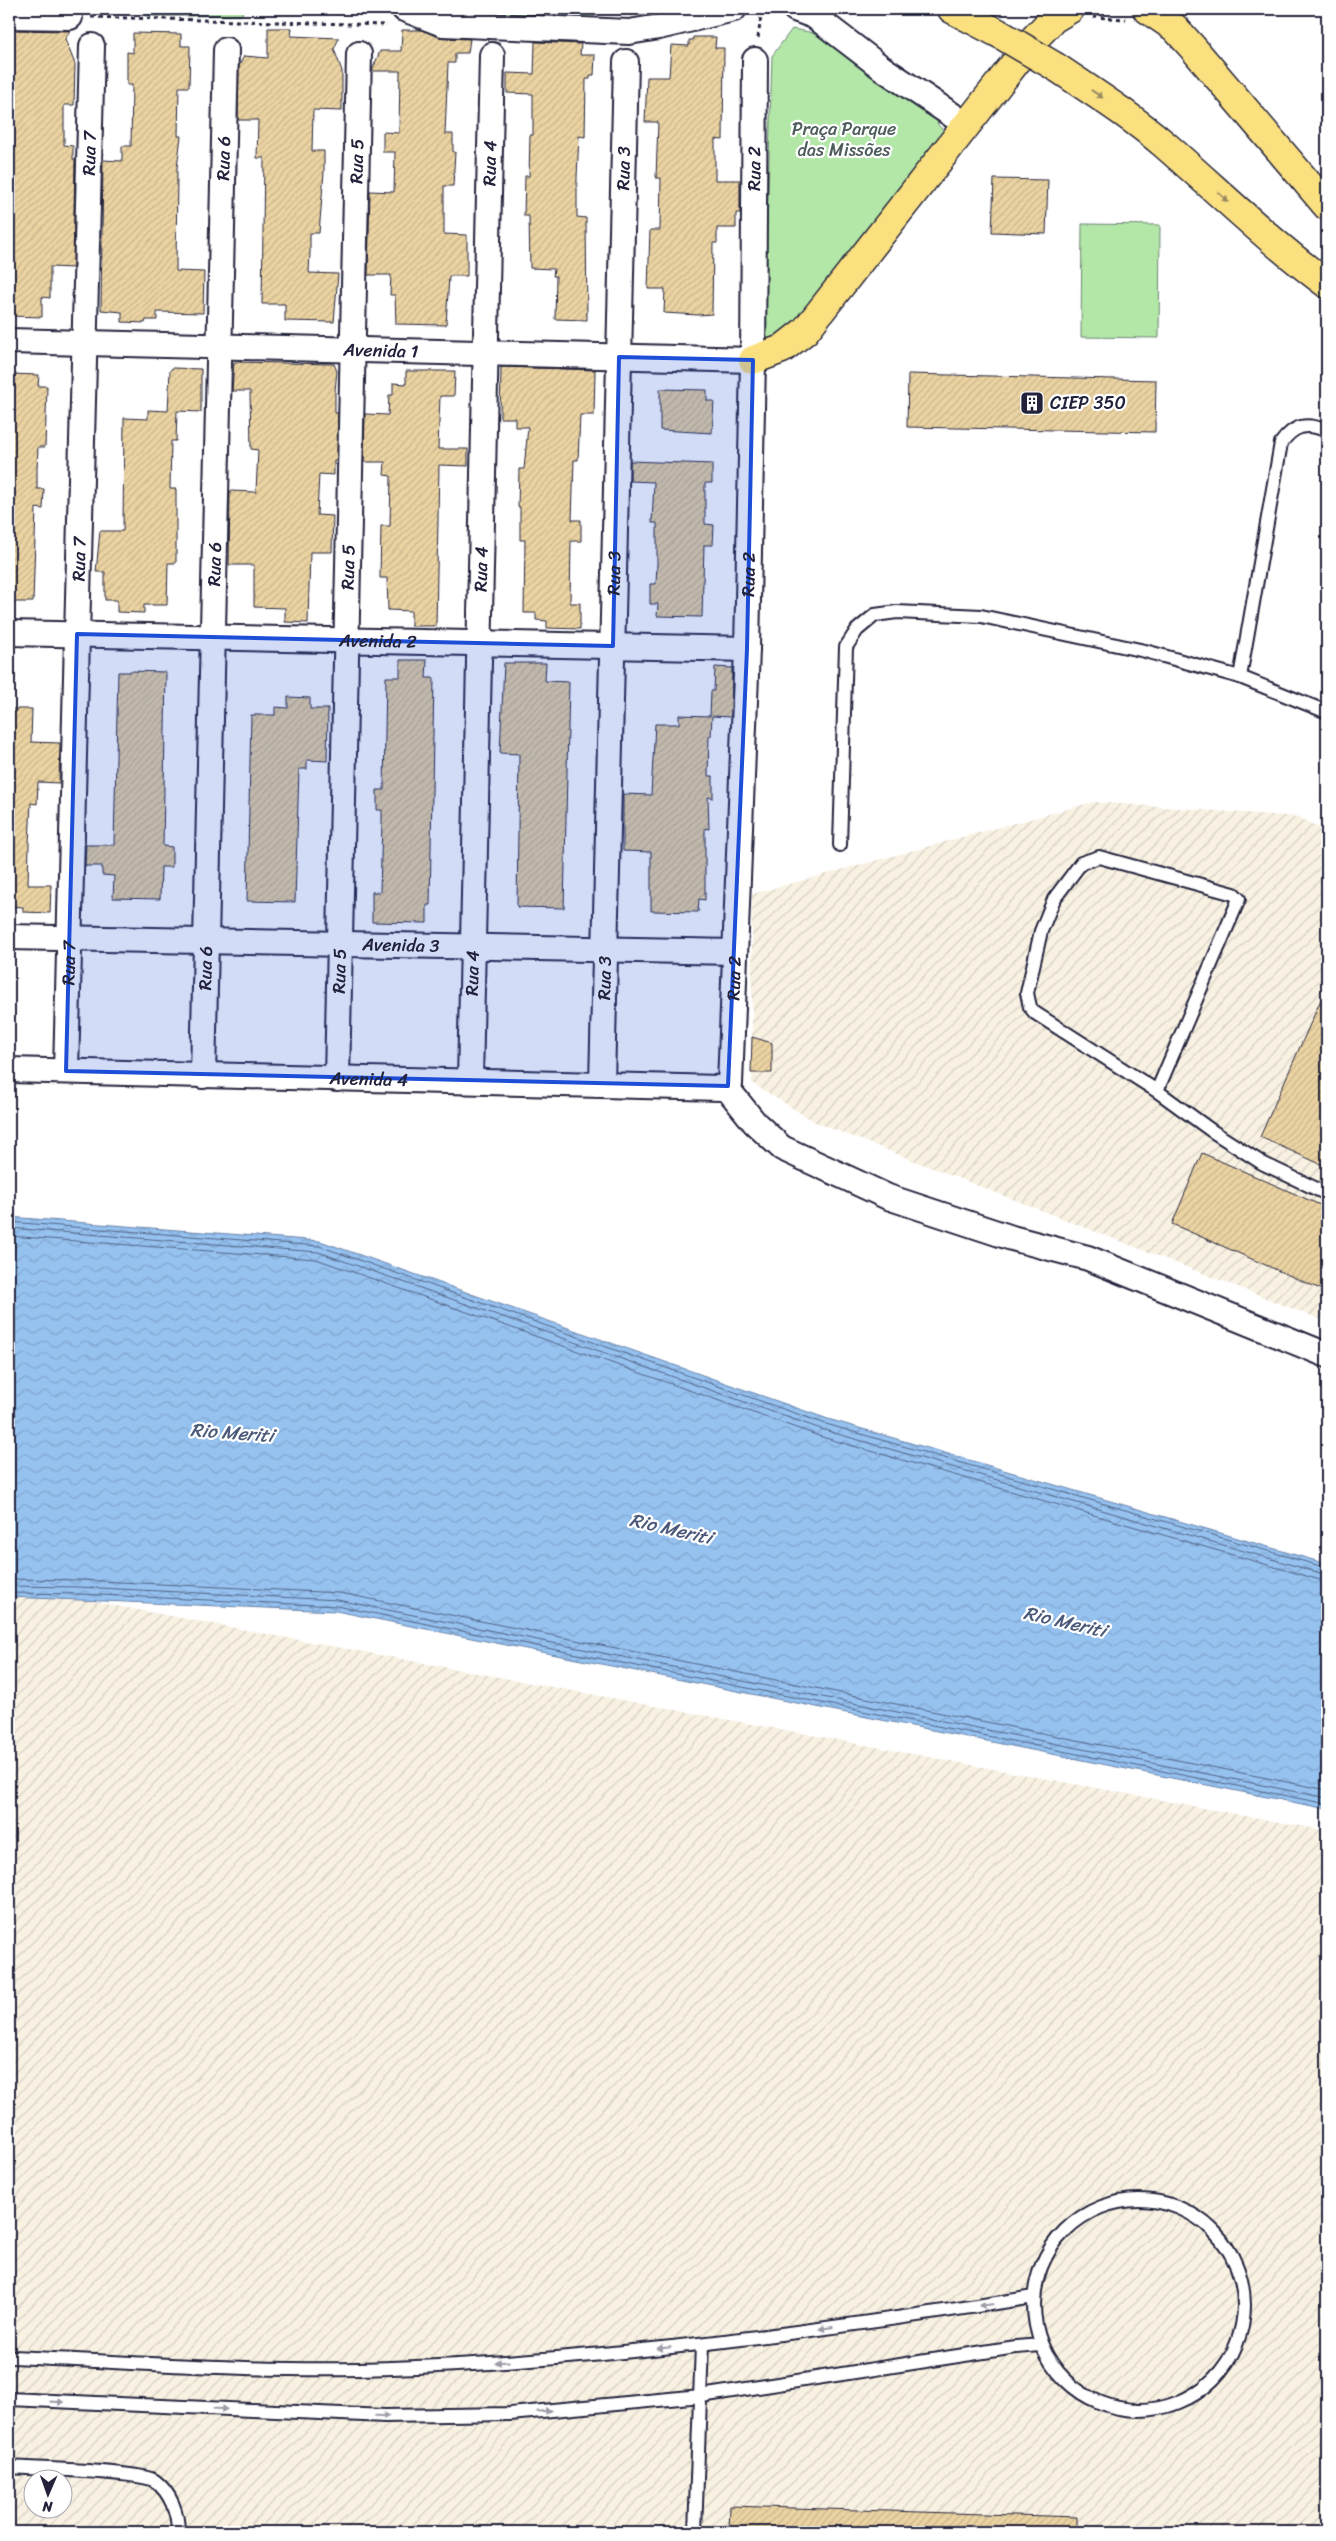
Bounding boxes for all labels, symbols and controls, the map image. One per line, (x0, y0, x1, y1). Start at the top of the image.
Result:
one-way arrow (1090, 90, 1103, 99)
park label: Praça Parque das Missões (792, 113, 896, 166)
street label: Rua 7 (73, 129, 106, 176)
street label: Rua 6 (207, 136, 240, 181)
street label: Rua 5 (340, 138, 373, 184)
street label: Rua 4 (473, 140, 506, 186)
street label: Rua 3 (607, 146, 640, 191)
street label: Rua 2 (738, 146, 770, 191)
one-way arrow (1216, 191, 1228, 203)
street label: Avenida 1 (342, 334, 419, 367)
place label: CIEP 350 (1050, 387, 1126, 419)
building icon: CIEP 350 (1019, 390, 1045, 416)
street label: Rua 7 (62, 535, 96, 582)
street label: Rua 6 (198, 541, 231, 587)
street label: Rua 5 (332, 544, 364, 590)
street label: Rua 4 (464, 546, 497, 592)
street label: Rua 3 (597, 551, 631, 596)
street label: Rua 2 (732, 552, 765, 597)
street label: Avenida 2 (338, 624, 417, 658)
street label: Avenida 3 (361, 928, 440, 962)
street label: Rua 7 (52, 939, 85, 986)
street label: Rua 6 (189, 945, 222, 991)
street label: Rua 5 (323, 948, 356, 994)
street label: Rua 4 (456, 950, 489, 996)
street label: Rua 3 (588, 955, 621, 1001)
street label: Rua 2 (717, 955, 751, 1001)
street label: Avenida 4 (328, 1062, 409, 1096)
water label: Rio Meriti (189, 1413, 278, 1452)
water label: Rio Meriti (627, 1503, 719, 1555)
water label: Rio Meriti (1021, 1596, 1113, 1648)
one-way arrow (978, 2301, 994, 2309)
one-way arrow (817, 2325, 833, 2333)
one-way arrow (656, 2344, 672, 2352)
one-way arrow (494, 2358, 510, 2366)
one-way arrow (50, 2398, 66, 2406)
one-way arrow (212, 2405, 228, 2413)
one-way arrow (537, 2407, 553, 2415)
one-way arrow (374, 2412, 390, 2420)
north arrow (22, 2468, 72, 2518)
text: N (42, 2494, 54, 2519)

